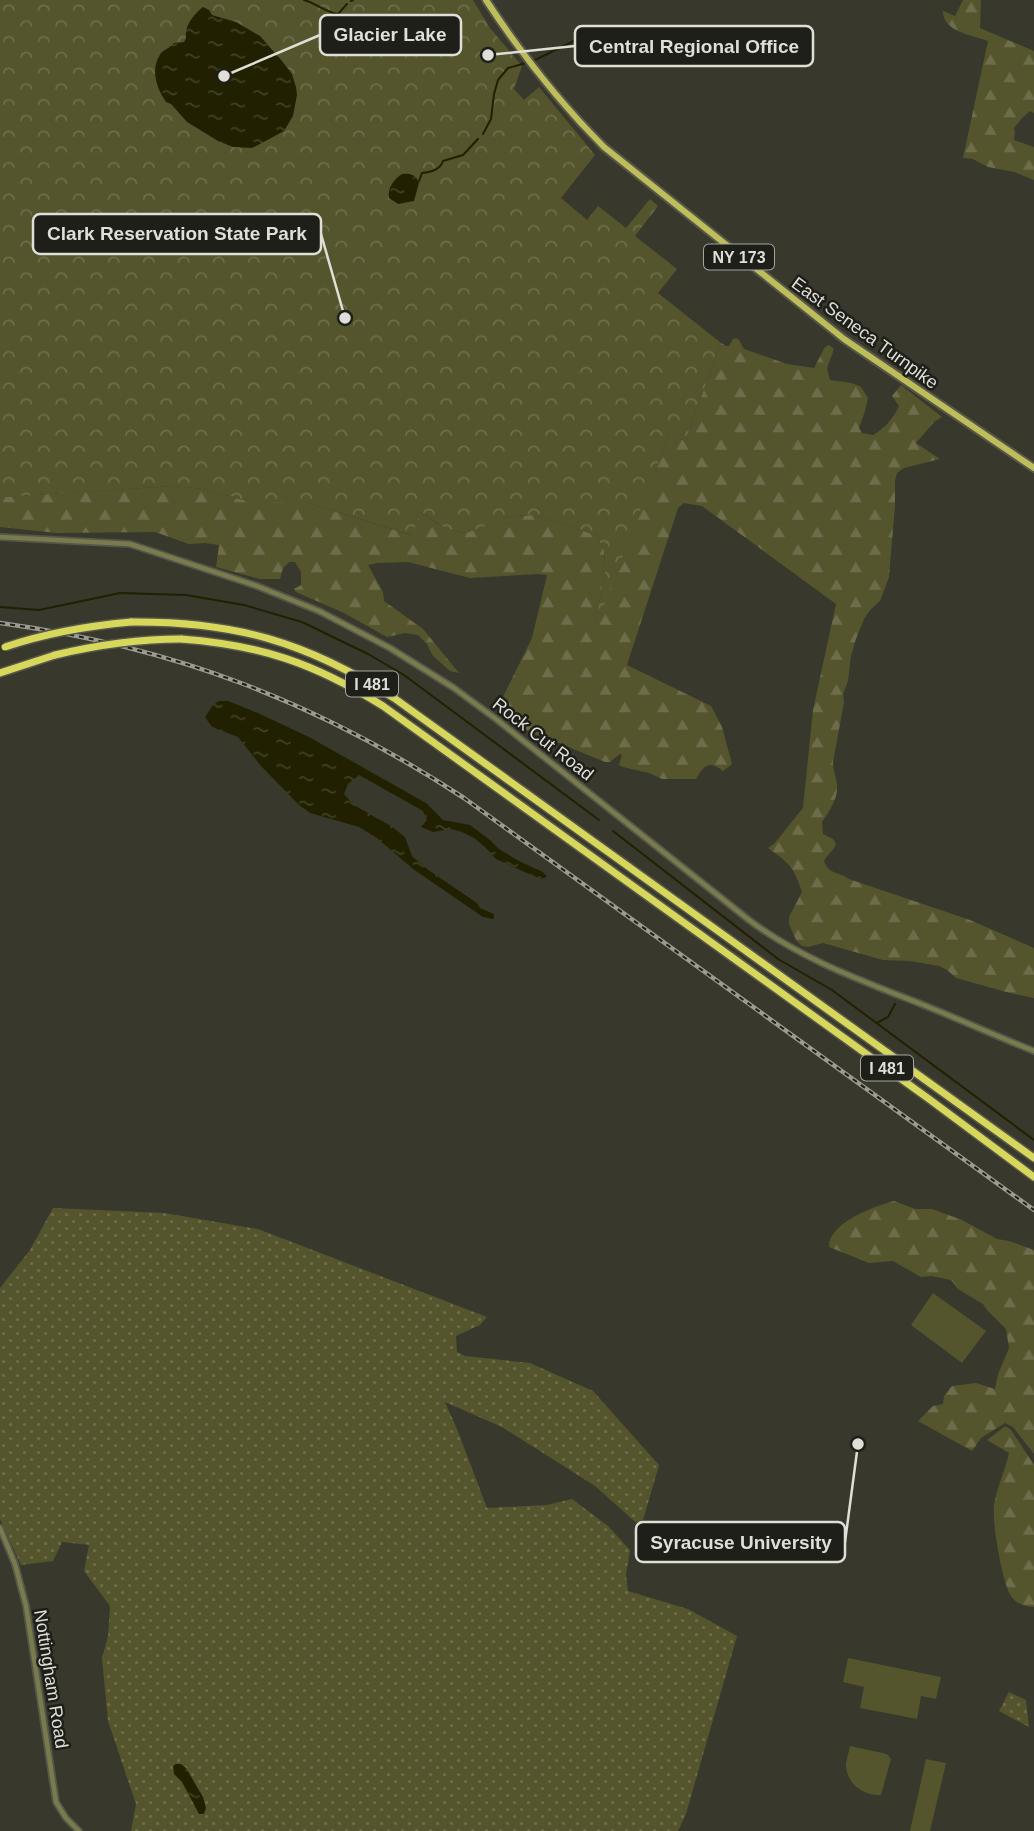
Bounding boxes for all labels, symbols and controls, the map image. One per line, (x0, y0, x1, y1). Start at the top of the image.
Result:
callout: Glacier Lake (320, 15, 461, 55)
text: Glacier Lake (333, 24, 447, 45)
callout: Central Regional Office (575, 26, 813, 66)
text: Central Regional Office (589, 36, 799, 57)
callout: Clark Reservation State Park (33, 214, 321, 254)
text: Clark Reservation State Park (47, 223, 307, 244)
road number: NY 173 (704, 244, 774, 270)
street label: East Seneca Turnpike (788, 273, 942, 393)
road number: I 481 (346, 671, 398, 696)
street label: Rock Cut Road (489, 694, 597, 784)
road number: I 481 (861, 1056, 913, 1080)
callout: Syracuse University (636, 1522, 845, 1562)
text: Syracuse University (650, 1532, 832, 1553)
street label: Nottingham Road (30, 1608, 72, 1750)

